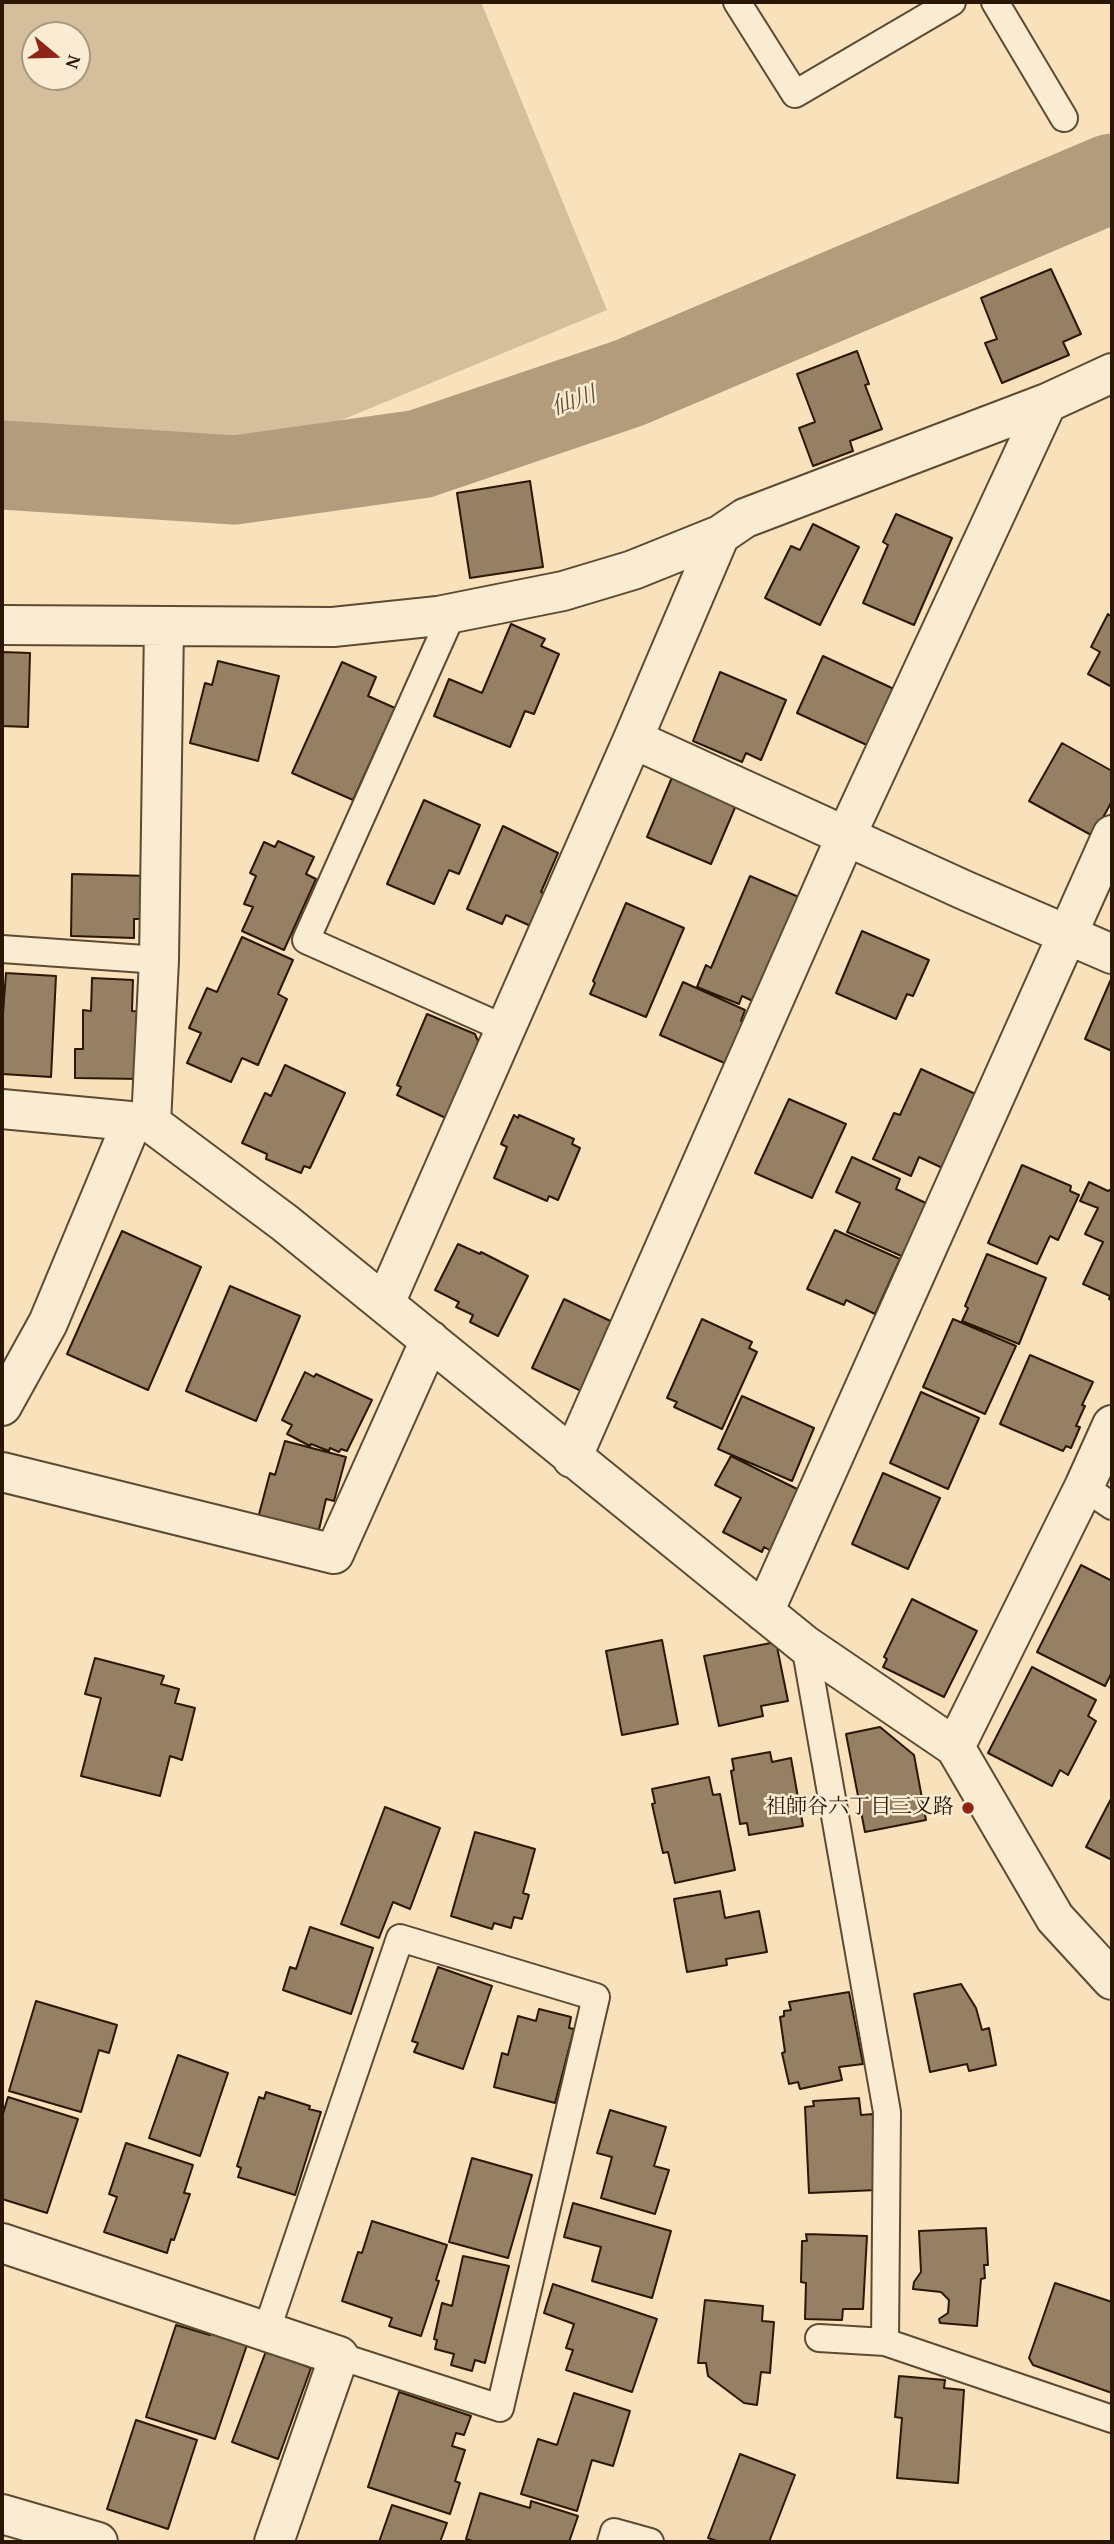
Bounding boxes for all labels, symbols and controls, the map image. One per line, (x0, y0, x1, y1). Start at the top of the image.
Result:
north arrow (21, 21, 91, 91)
text: N (59, 52, 89, 73)
water label: 仙川 (548, 381, 600, 423)
place label: 祖師谷六丁目三叉路 (765, 1795, 954, 1821)
marker: 祖師谷六丁目三叉路 (960, 1800, 976, 1816)

